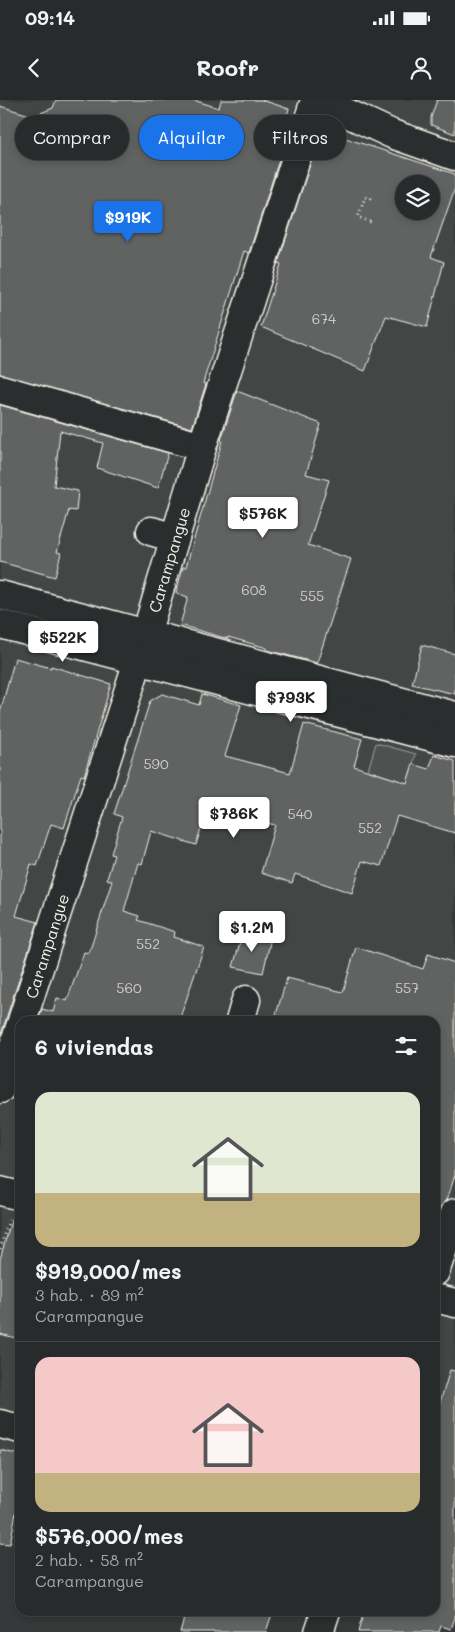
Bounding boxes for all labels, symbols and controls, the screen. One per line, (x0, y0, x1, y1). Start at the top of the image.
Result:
text: 09:14 (25, 5, 75, 30)
text: Roofr (196, 53, 259, 82)
icon: back (20, 54, 48, 82)
icon: person (407, 54, 435, 82)
chip: Comprar (15, 115, 129, 160)
chip: Alquilar (139, 115, 244, 160)
chip: Filtros (254, 115, 346, 160)
map controls (395, 175, 440, 220)
button: layers (395, 175, 440, 220)
pin: $919K (93, 200, 163, 243)
text: $919K (105, 206, 151, 227)
house number: 674 (312, 309, 337, 328)
pin: $576K (228, 496, 298, 539)
text: $576K (239, 502, 287, 523)
street label: Carampangue (143, 505, 194, 615)
house number: 608 (241, 580, 267, 599)
house number: 555 (300, 586, 324, 605)
pin: $522K (28, 620, 98, 663)
text: $522K (39, 626, 87, 647)
pin: $793K (256, 680, 326, 723)
text: $793K (267, 686, 315, 707)
house number: 590 (143, 754, 169, 773)
pin: $786K (199, 796, 269, 839)
text: $786K (210, 802, 258, 823)
house number: 540 (287, 804, 313, 823)
house number: 552 (358, 818, 382, 837)
street label: Carampangue (20, 891, 73, 1001)
pin: $1.2M (217, 910, 287, 953)
text: $1.2M (230, 916, 274, 937)
house number: 552 (136, 934, 160, 953)
house number: 560 (116, 978, 142, 997)
house number: 557 (395, 978, 419, 997)
icon: filters (392, 1032, 420, 1060)
text: 6 viviendas (35, 1033, 154, 1060)
icon: home (183, 1124, 273, 1214)
text: $919,000/mes (35, 1257, 182, 1284)
text: 3 hab. · 89 m² (35, 1284, 144, 1305)
text: Carampangue (35, 1305, 144, 1326)
icon: home (183, 1390, 273, 1480)
text: $576,000/mes (35, 1522, 184, 1549)
text: 2 hab. · 58 m² (35, 1549, 143, 1570)
text: Carampangue (35, 1570, 144, 1591)

